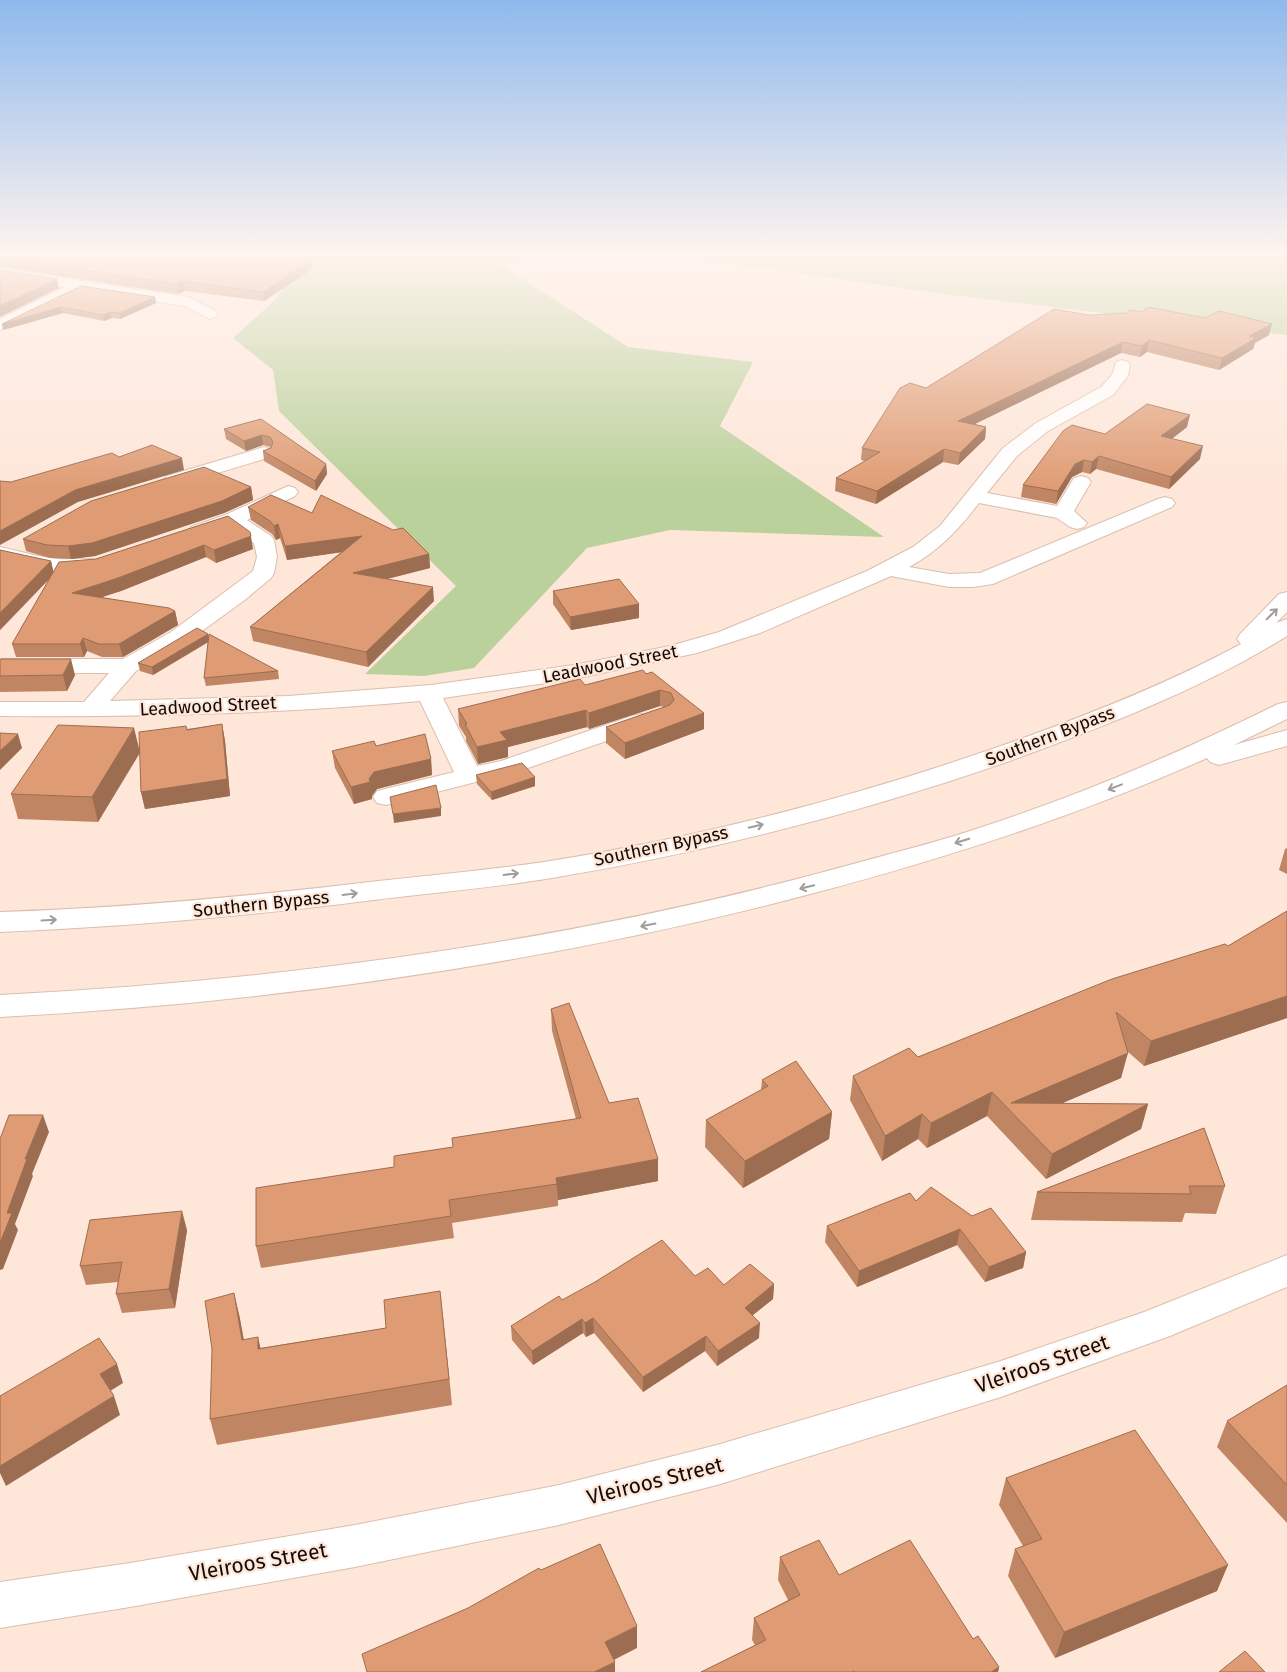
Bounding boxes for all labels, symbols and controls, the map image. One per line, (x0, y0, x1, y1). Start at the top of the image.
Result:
one-way arrow (1266, 608, 1278, 620)
street label: Leadwood Street (541, 640, 680, 688)
street label: Leadwood Street (139, 691, 277, 721)
street label: Southern Bypass (982, 701, 1118, 771)
one-way arrow (1108, 783, 1124, 792)
street label: Southern Bypass (592, 821, 730, 871)
one-way arrow (748, 821, 764, 830)
one-way arrow (955, 837, 971, 847)
one-way arrow (503, 869, 519, 879)
one-way arrow (799, 883, 815, 892)
street label: Southern Bypass (192, 886, 330, 922)
one-way arrow (342, 889, 358, 899)
one-way arrow (40, 916, 56, 925)
one-way arrow (641, 920, 657, 930)
street label: Vleiroos Street (972, 1329, 1113, 1399)
street label: Vleiroos Street (584, 1451, 726, 1510)
street label: Vleiroos Street (187, 1537, 329, 1587)

